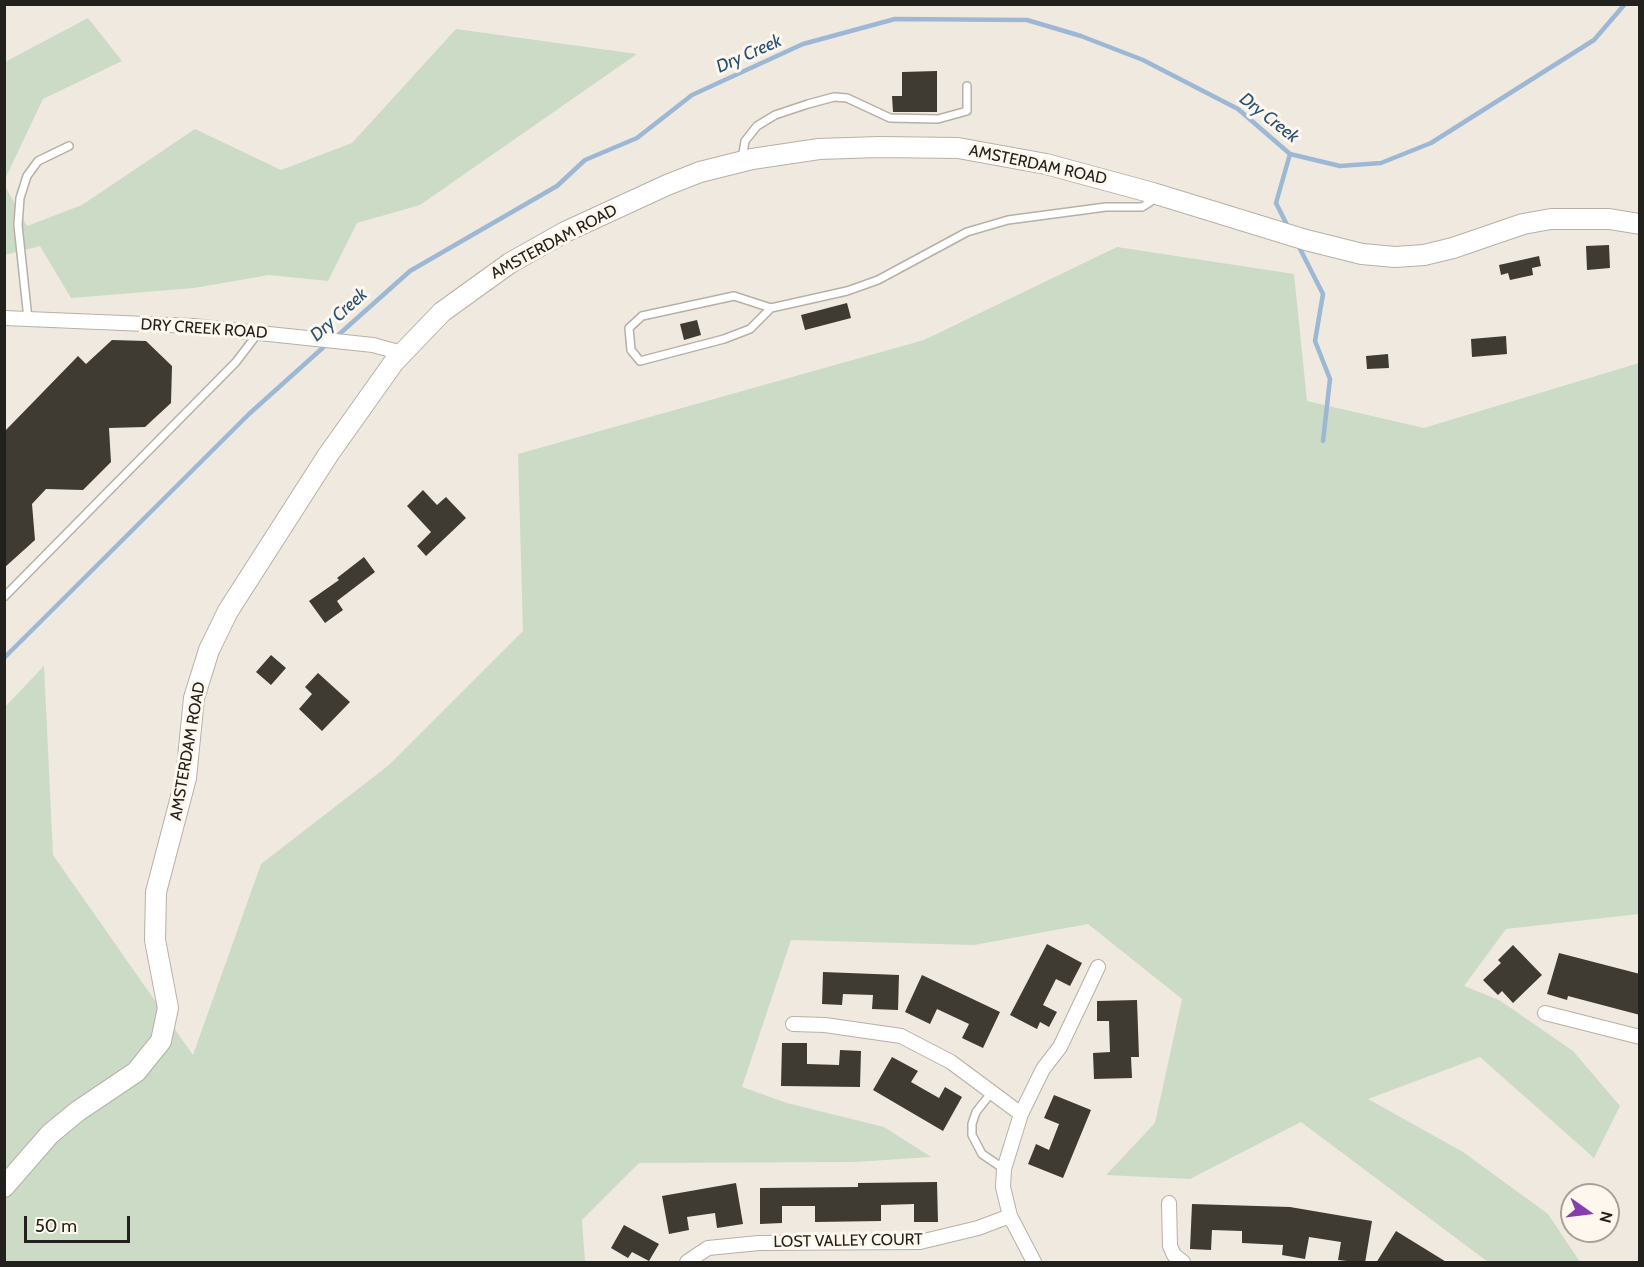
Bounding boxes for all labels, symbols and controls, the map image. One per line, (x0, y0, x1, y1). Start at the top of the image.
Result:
water label: Dry Creek (713, 30, 785, 78)
water label: Dry Creek (1235, 88, 1303, 148)
street label: AMSTERDAM ROAD (967, 141, 1109, 189)
street label: AMSTERDAM ROAD (488, 201, 620, 283)
water label: Dry Creek (306, 284, 372, 346)
street label: DRY CREEK ROAD (140, 315, 268, 343)
street label: AMSTERDAM ROAD (166, 680, 210, 822)
north arrow (1560, 1183, 1620, 1243)
scale bar (27, 1204, 134, 1242)
text: N (1595, 1209, 1617, 1225)
text: 50 m (35, 1215, 77, 1237)
street label: LOST VALLEY COURT (773, 1230, 923, 1252)

